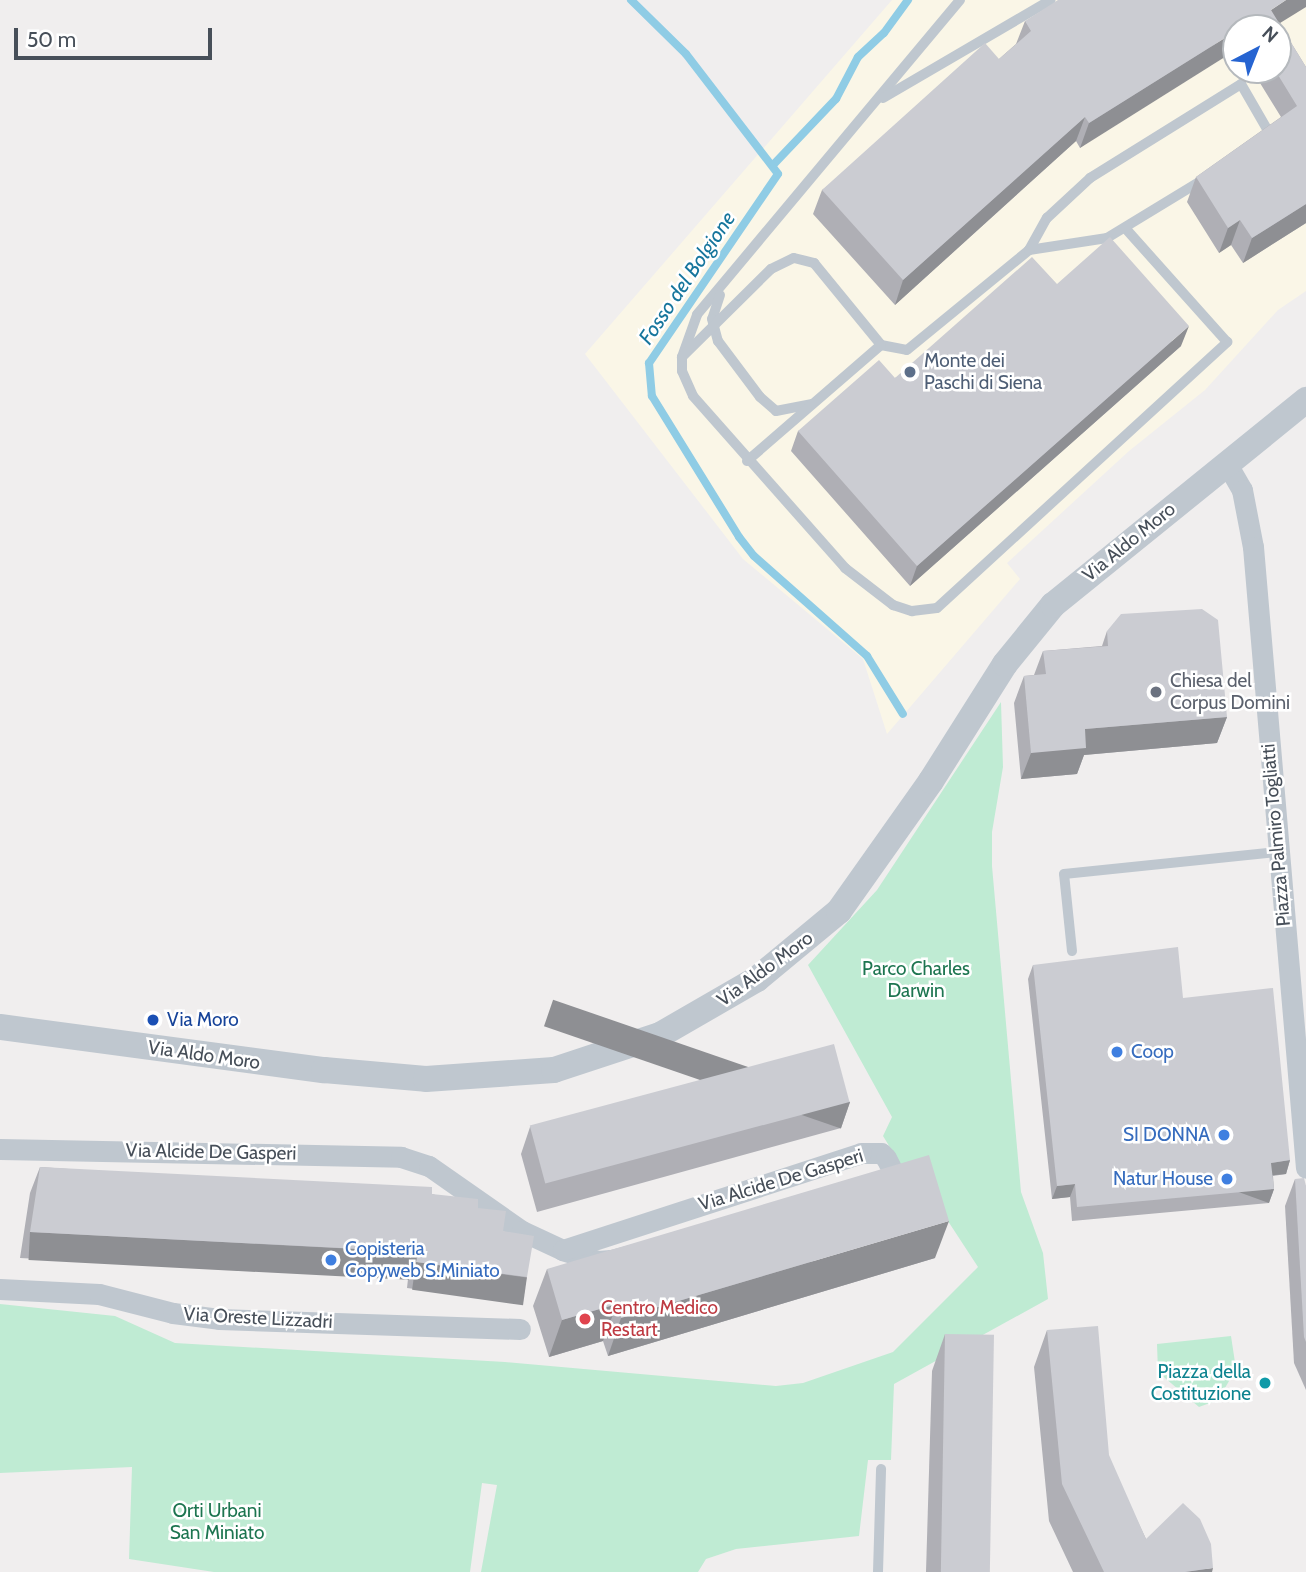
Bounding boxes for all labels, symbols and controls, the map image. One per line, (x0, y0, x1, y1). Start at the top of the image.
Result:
scale bar (18, 14, 215, 58)
north arrow (1222, 14, 1292, 84)
text: N (1257, 21, 1283, 48)
text: 50 m (27, 27, 76, 52)
water label: Fosso del Bolgione (633, 207, 741, 349)
place label: Monte dei Paschi di Siena (924, 350, 1042, 394)
marker: Monte dei Paschi di Siena (902, 364, 918, 380)
street label: Via Aldo Moro (1078, 498, 1180, 586)
place label: Chiesa del Corpus Domini (1170, 670, 1290, 714)
marker: Chiesa del Corpus Domini (1148, 684, 1164, 700)
street label: Piazza Palmiro Togliatti (1257, 743, 1295, 927)
street label: Via Aldo Moro (713, 927, 817, 1011)
park label: Parco Charles Darwin (862, 958, 970, 1002)
place label: Via Moro (167, 1009, 239, 1031)
marker: Via Moro (145, 1012, 161, 1028)
street label: Via Aldo Moro (146, 1036, 262, 1074)
place label: Coop (1131, 1041, 1174, 1063)
marker: Coop (1109, 1044, 1125, 1060)
place label: SI DONNA (1123, 1124, 1210, 1146)
marker: SI DONNA (1216, 1127, 1232, 1143)
street label: Via Alcide De Gasperi (125, 1139, 297, 1165)
street label: Via Alcide De Gasperi (696, 1144, 866, 1216)
place label: Natur House (1113, 1168, 1213, 1190)
marker: Natur House (1219, 1171, 1235, 1187)
place label: Copisteria Copyweb S.Miniato (345, 1238, 500, 1282)
marker: Copisteria Copyweb S.Miniato (323, 1252, 339, 1268)
place label: Centro Medico Restart (601, 1297, 718, 1341)
street label: Via Oreste Lizzadri (183, 1303, 333, 1333)
marker: Centro Medico Restart (575, 1309, 595, 1329)
place label: Piazza della Costituzione (1151, 1361, 1251, 1405)
marker: Piazza della Costituzione (1257, 1375, 1273, 1391)
park label: Orti Urbani San Miniato (170, 1500, 264, 1544)

